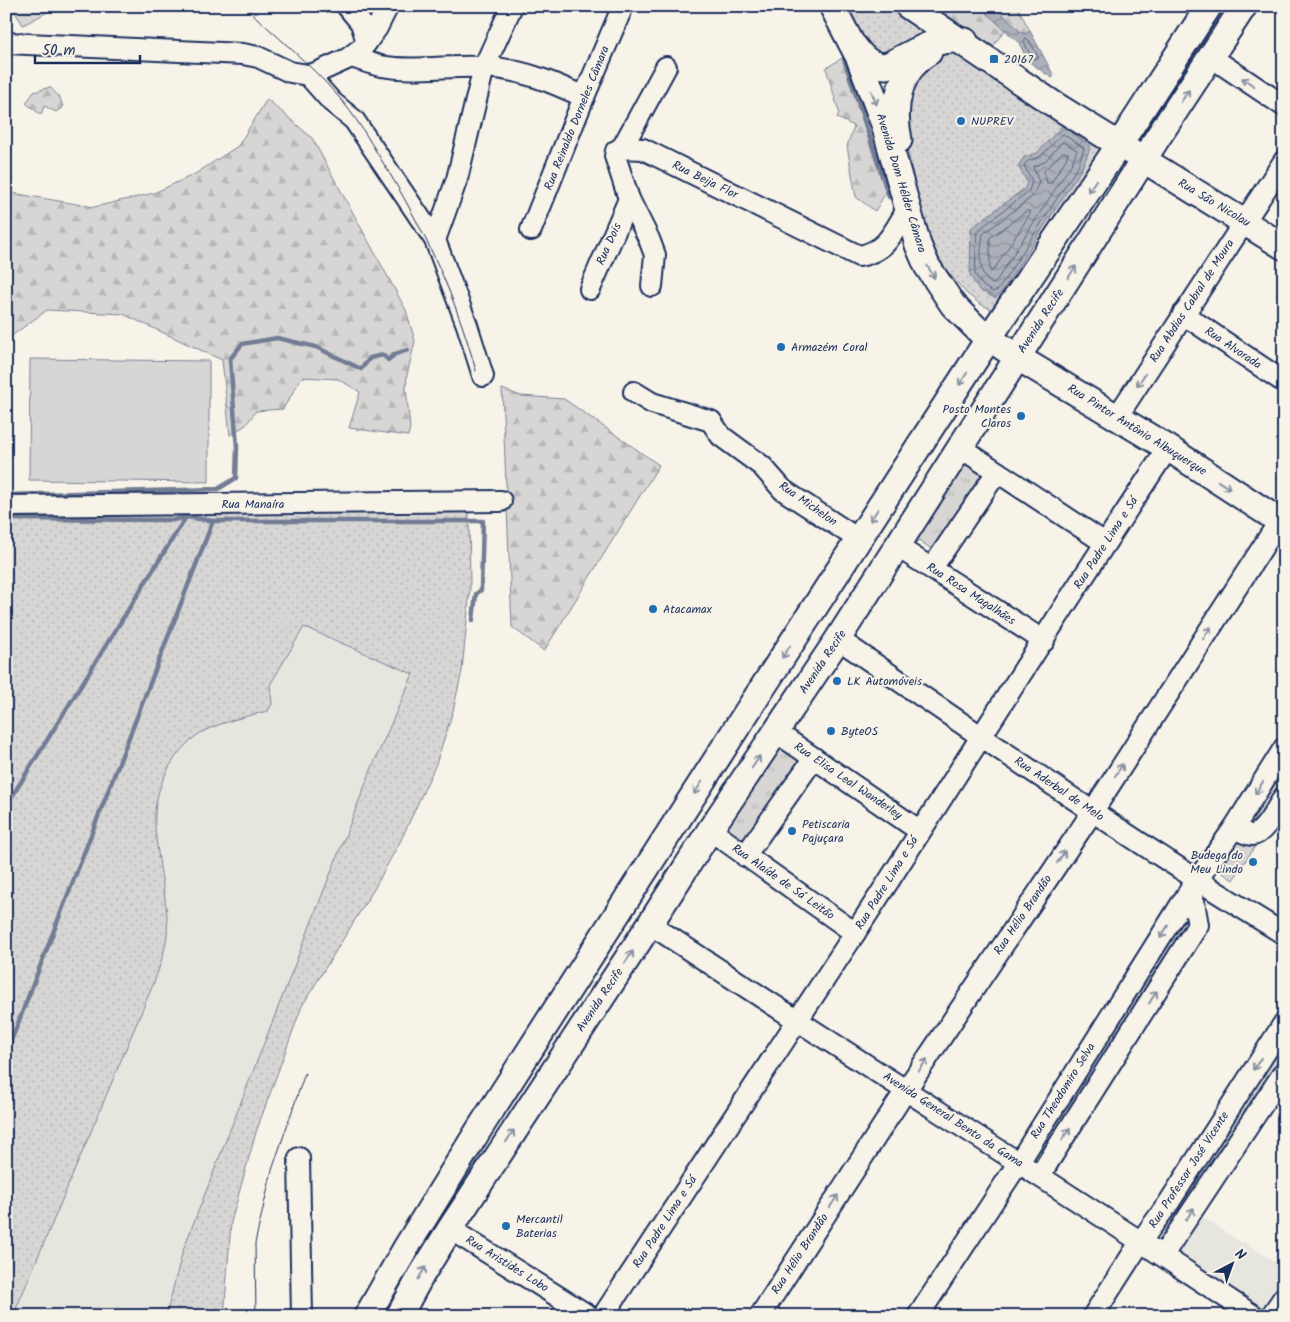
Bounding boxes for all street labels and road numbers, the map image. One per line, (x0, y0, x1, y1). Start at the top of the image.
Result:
street label: Rua Reinaldo Dorneles Câmara (539, 42, 615, 193)
street label: Avenida Dom Hélder Câmara (871, 111, 931, 255)
street label: Rua Beija Flor (669, 156, 742, 205)
street label: Rua São Nicolau (1174, 174, 1254, 232)
street label: Rua Dois (591, 220, 627, 268)
street label: Rua Abdias Cabral de Moura (1145, 235, 1239, 367)
street label: Avenida Recife (1013, 284, 1069, 357)
street label: Rua Alvorada (1201, 322, 1266, 374)
street label: Rua Pintor Antônio Albuquerque (1064, 379, 1211, 481)
street label: Rua Michelon (775, 477, 841, 531)
street label: Rua Padre Lima e Sá (1069, 492, 1144, 593)
street label: Rua Manaíra (222, 495, 285, 514)
street label: Rua Rosa Magalhães (923, 558, 1019, 630)
street label: Avenida Recife (794, 626, 852, 698)
street label: Rua Elisa Leal Wanderley (790, 737, 907, 825)
street label: Rua Aderbal de Melo (1010, 752, 1108, 826)
street label: Rua Padre Lima e Sá (851, 831, 924, 933)
street label: Rua Alaíde de Sá Leitão (728, 839, 838, 925)
street label: Rua Hélio Brandão (989, 871, 1057, 959)
street label: Avenida Recife (571, 964, 629, 1036)
street label: Rua Theodomiro Selva (1026, 1039, 1100, 1143)
street label: Avenida General Bento da Gama (879, 1067, 1027, 1173)
street label: Rua Professor José Vicente (1144, 1107, 1234, 1232)
street label: Rua Padre Lima e Sá (628, 1171, 703, 1272)
street label: Rua Hélio Brandão (767, 1210, 833, 1298)
street label: Rua Aristides Lobo (462, 1231, 552, 1297)

